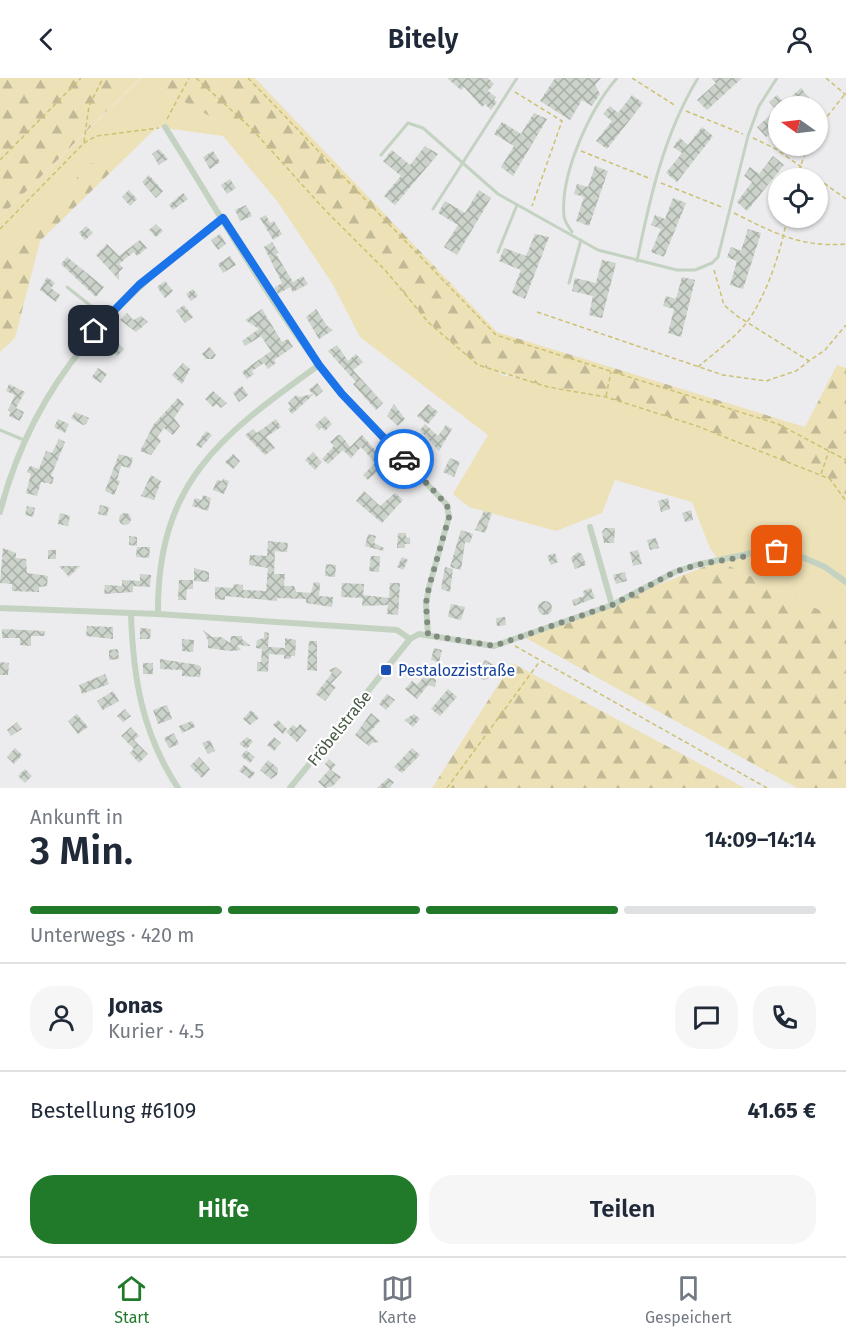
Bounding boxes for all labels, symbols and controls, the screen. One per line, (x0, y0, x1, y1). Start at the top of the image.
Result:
icon: back (30, 23, 63, 56)
text: Bitely (388, 23, 458, 55)
icon: person (783, 23, 816, 56)
north arrow (768, 96, 828, 156)
map controls (768, 96, 828, 228)
button: locate (768, 168, 828, 228)
pin (68, 305, 119, 356)
icon: home (77, 314, 110, 347)
courier (374, 429, 434, 489)
icon: car (388, 443, 421, 476)
pin (751, 525, 802, 576)
icon: bag (760, 534, 793, 567)
place label: Pestalozzistraße (398, 661, 515, 680)
marker: Pestalozzistraße (379, 663, 393, 677)
street label: Fröbelstraße (303, 687, 375, 770)
text: Ankunft in (30, 805, 123, 829)
text: 14:09–14:14 (705, 826, 816, 853)
text: 3 Min. (30, 828, 133, 874)
text: Unterwegs · 420 m (30, 923, 194, 947)
button: person (30, 986, 93, 1049)
button: chat (675, 986, 738, 1049)
button: phone (753, 986, 816, 1049)
text: Jonas (108, 992, 163, 1019)
text: Kurier · 4.5 (108, 1019, 204, 1043)
text: Bestellung #6109 (30, 1097, 196, 1124)
text: 41.65 € (748, 1097, 816, 1124)
button: Hilfe (30, 1175, 417, 1244)
button: Teilen (429, 1175, 816, 1244)
tab: Start (114, 1272, 149, 1327)
tab: Karte (378, 1272, 416, 1327)
tab: Gespeichert (645, 1272, 732, 1327)

